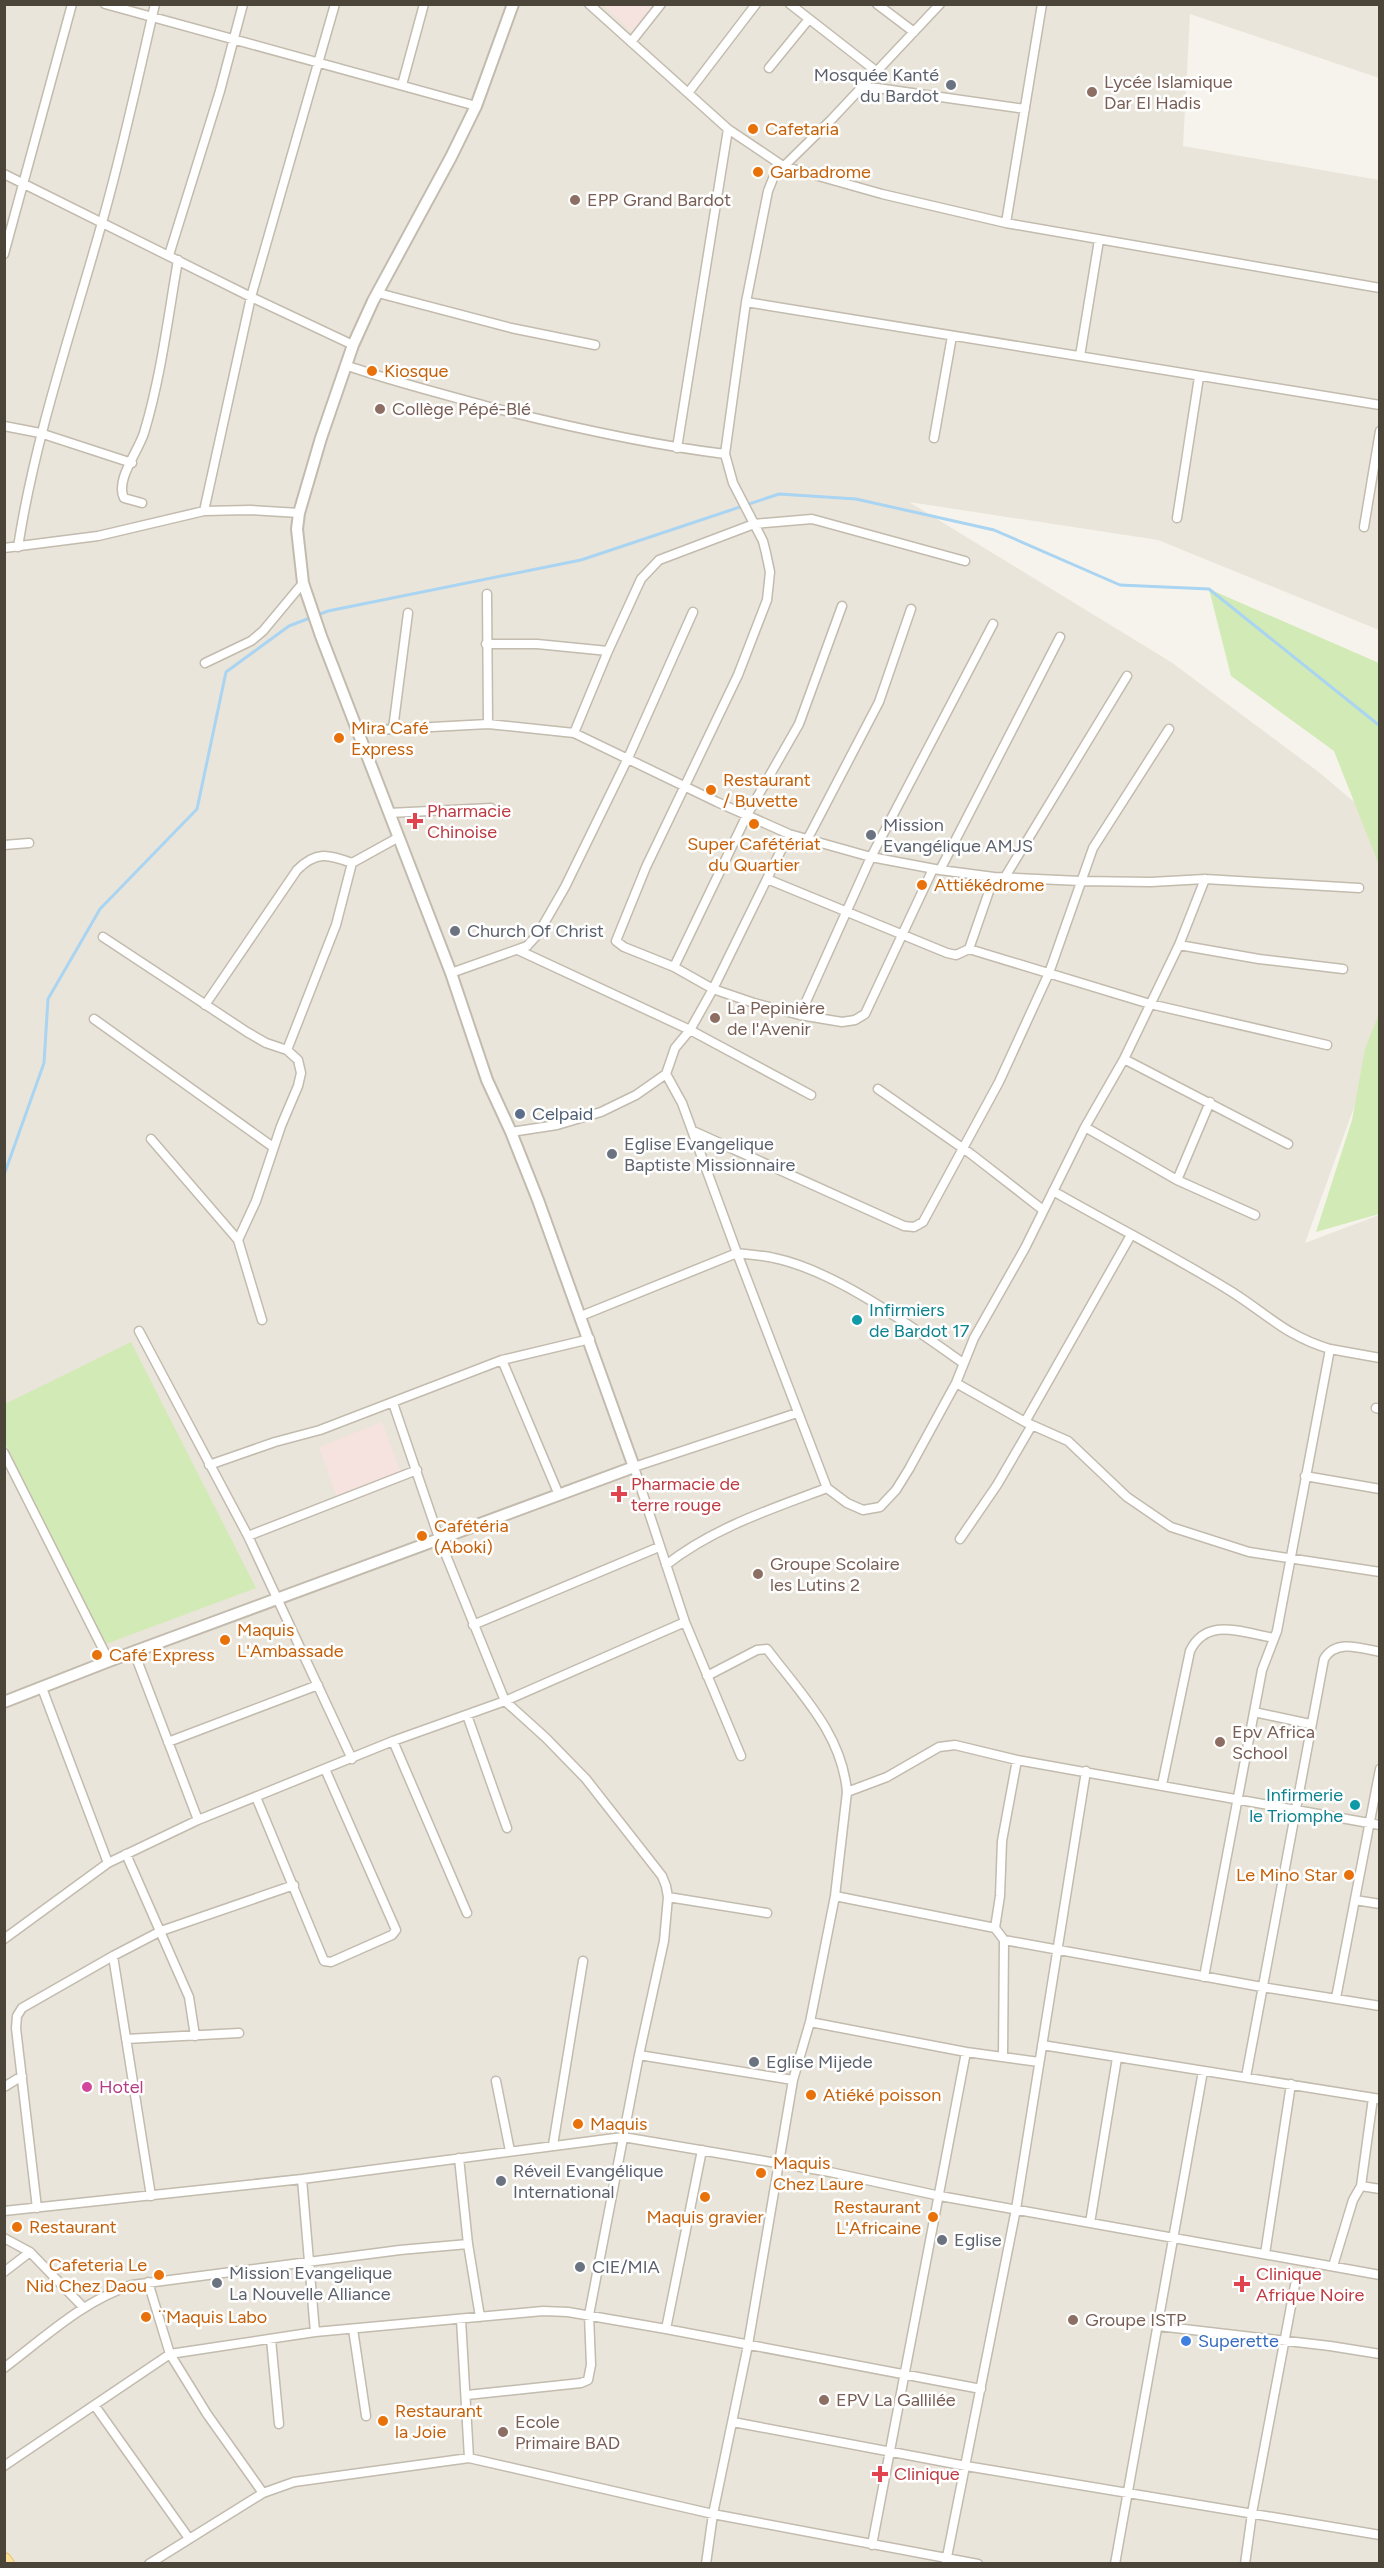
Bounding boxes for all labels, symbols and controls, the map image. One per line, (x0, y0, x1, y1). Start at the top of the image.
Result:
place label: Mosquée Kanté du Bardot (814, 64, 939, 107)
place label: Lycée Islamique Dar El Hadis (1104, 71, 1233, 114)
marker: Mosquée Kanté du Bardot (944, 78, 958, 92)
marker: Lycée Islamique Dar El Hadis (1085, 85, 1099, 99)
place label: Cafetaria (765, 118, 839, 140)
marker: Cafetaria (746, 122, 760, 136)
place label: Garbadrome (770, 161, 871, 183)
marker: Garbadrome (751, 165, 765, 179)
place label: EPP Grand Bardot (587, 189, 731, 211)
marker: EPP Grand Bardot (568, 193, 582, 207)
place label: Kiosque (384, 360, 448, 382)
marker: Kiosque (365, 364, 379, 378)
place label: Collège Pépé-Blé (392, 398, 531, 420)
marker: Collège Pépé-Blé (373, 402, 387, 416)
place label: Mira Café Express (351, 717, 429, 760)
marker: Mira Café Express (332, 731, 346, 745)
place label: Restaurant / Buvette (723, 769, 811, 812)
marker: Restaurant / Buvette (704, 783, 718, 797)
place label: Pharmacie Chinoise (427, 800, 511, 843)
marker: Pharmacie Chinoise (408, 814, 422, 828)
place label: Mission Evangélique AMJS (883, 814, 1033, 857)
marker: Super Cafétériat du Quartier (747, 817, 761, 831)
marker: Mission Evangélique AMJS (864, 828, 878, 842)
place label: Super Cafétériat du Quartier (687, 833, 821, 876)
place label: Attiékédrome (934, 874, 1045, 896)
marker: Attiékédrome (915, 878, 929, 892)
place label: Church Of Christ (467, 920, 604, 942)
marker: Church Of Christ (448, 924, 462, 938)
place label: La Pepinière de l'Avenir (727, 997, 825, 1040)
marker: La Pepinière de l'Avenir (708, 1011, 722, 1025)
place label: Celpaid (532, 1103, 593, 1125)
marker: Celpaid (513, 1107, 527, 1121)
place label: Eglise Evangelique Baptiste Missionnaire (624, 1133, 796, 1176)
marker: Eglise Evangelique Baptiste Missionnaire (605, 1147, 619, 1161)
place label: Infirmiers de Bardot 17 (869, 1299, 970, 1342)
marker: Infirmiers de Bardot 17 (850, 1313, 864, 1327)
place label: Pharmacie de terre rouge (631, 1473, 740, 1516)
marker: Pharmacie de terre rouge (612, 1487, 626, 1501)
place label: Cafétéria (Aboki) (434, 1515, 509, 1558)
marker: Cafétéria (Aboki) (415, 1529, 429, 1543)
place label: Groupe Scolaire les Lutins 2 (770, 1553, 900, 1596)
marker: Groupe Scolaire les Lutins 2 (751, 1567, 765, 1581)
place label: Maquis L'Ambassade (237, 1619, 344, 1662)
marker: Maquis L'Ambassade (218, 1633, 232, 1647)
place label: Café Express (109, 1644, 215, 1666)
marker: Café Express (90, 1648, 104, 1662)
place label: Epv Africa School (1232, 1721, 1315, 1764)
marker: Epv Africa School (1213, 1735, 1227, 1749)
place label: Infirmerie le Triomphe (1249, 1784, 1343, 1827)
marker: Infirmerie le Triomphe (1348, 1798, 1362, 1812)
place label: Le Mino Star (1236, 1864, 1337, 1886)
marker: Le Mino Star (1342, 1868, 1356, 1882)
place label: Eglise Mijede (766, 2051, 873, 2073)
marker: Eglise Mijede (747, 2055, 761, 2069)
place label: Hotel (99, 2076, 144, 2098)
marker: Hotel (80, 2080, 94, 2094)
place label: Atiéké poisson (823, 2084, 941, 2106)
marker: Atiéké poisson (804, 2088, 818, 2102)
place label: Maquis (590, 2113, 647, 2135)
marker: Maquis (571, 2117, 585, 2131)
place label: Maquis Chez Laure (773, 2152, 864, 2195)
place label: Réveil Evangélique International (513, 2160, 663, 2203)
marker: Maquis Chez Laure (754, 2166, 768, 2180)
marker: Réveil Evangélique International (494, 2174, 508, 2188)
marker: Maquis gravier (698, 2190, 712, 2204)
place label: Restaurant L'Africaine (833, 2196, 921, 2239)
place label: Maquis gravier (646, 2206, 764, 2228)
marker: Restaurant L'Africaine (926, 2210, 940, 2224)
place label: Restaurant (29, 2216, 117, 2238)
marker: Restaurant (10, 2220, 24, 2234)
place label: Eglise (954, 2229, 1002, 2251)
marker: Eglise (935, 2233, 949, 2247)
place label: Cafeteria Le Nid Chez Daou (26, 2254, 147, 2297)
place label: CIE/MIA (592, 2256, 660, 2278)
marker: CIE/MIA (573, 2260, 587, 2274)
place label: Mission Evangelique La Nouvelle Alliance (229, 2262, 392, 2305)
place label: Clinique Afrique Noire (1256, 2263, 1364, 2306)
marker: Cafeteria Le Nid Chez Daou (152, 2268, 166, 2282)
marker: Clinique Afrique Noire (1233, 2275, 1251, 2293)
marker: Mission Evangelique La Nouvelle Alliance (210, 2276, 224, 2290)
place label: ¨Maquis Labo (158, 2306, 267, 2328)
place label: Groupe ISTP (1085, 2309, 1186, 2331)
marker: ¨Maquis Labo (139, 2310, 153, 2324)
marker: Groupe ISTP (1066, 2313, 1080, 2327)
place label: Superette (1198, 2330, 1279, 2352)
marker: Superette (1179, 2334, 1193, 2348)
place label: EPV La Gallilée (836, 2389, 956, 2411)
marker: EPV La Gallilée (817, 2393, 831, 2407)
place label: Restaurant la Joie (395, 2400, 483, 2443)
place label: Ecole Primaire BAD (515, 2411, 620, 2454)
marker: Restaurant la Joie (376, 2414, 390, 2428)
marker: Ecole Primaire BAD (496, 2425, 510, 2439)
place label: Clinique (894, 2463, 960, 2485)
marker: Clinique (871, 2465, 889, 2483)

